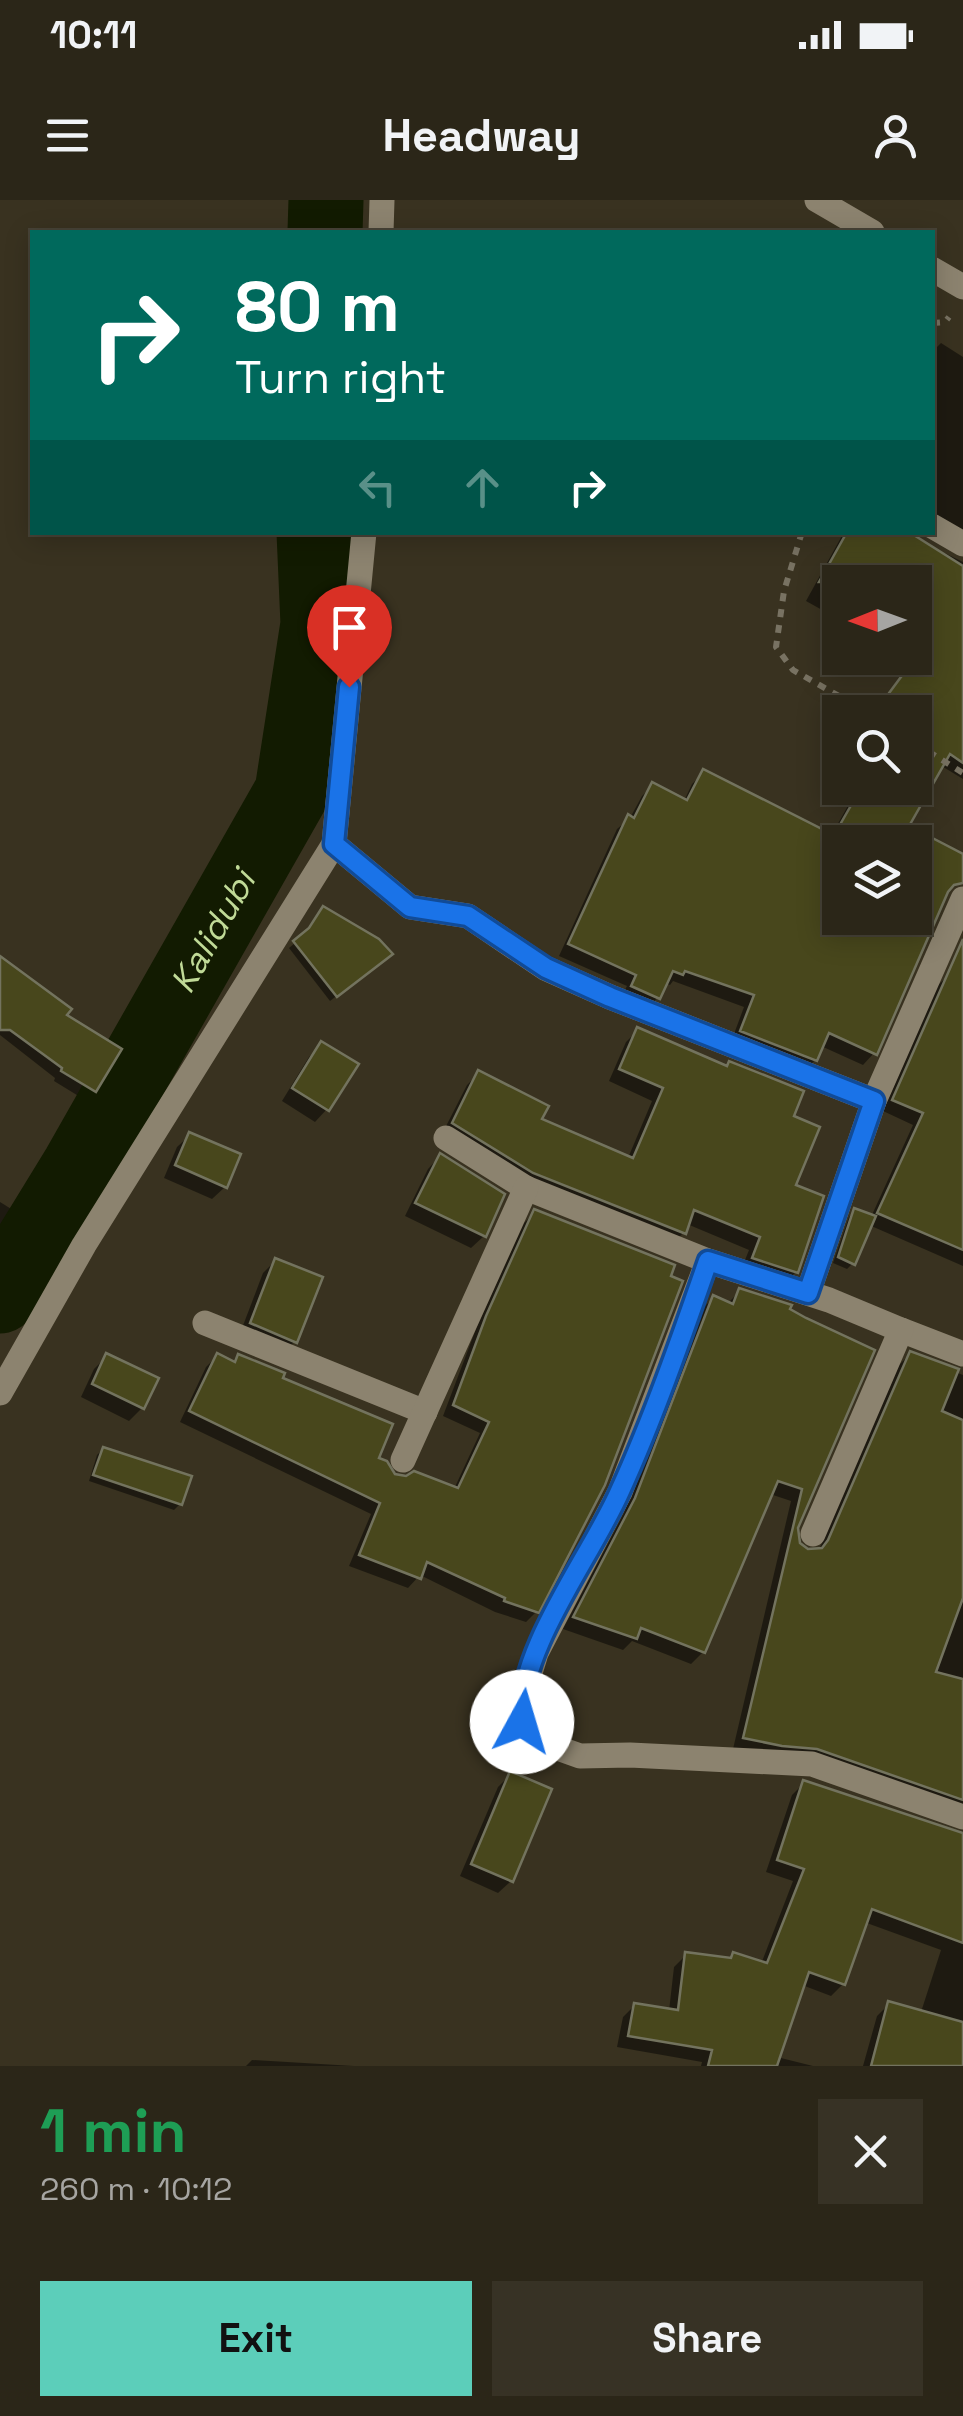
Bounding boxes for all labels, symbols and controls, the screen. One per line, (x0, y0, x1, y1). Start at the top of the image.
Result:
text: 10:11 (50, 11, 137, 59)
text: Headway (382, 107, 581, 164)
icon: menu (40, 108, 95, 163)
icon: person (868, 108, 923, 163)
text: 80 m (235, 262, 400, 351)
icon: right (70, 270, 200, 400)
text: Turn right (235, 349, 446, 406)
icon: left (350, 460, 405, 515)
icon: ahead (455, 460, 510, 515)
icon: right (560, 460, 615, 515)
north arrow (822, 565, 932, 675)
map controls (822, 565, 932, 935)
pin (307, 585, 392, 688)
icon: arrive (322, 600, 377, 655)
button: search (822, 695, 932, 805)
button: layers (822, 825, 932, 935)
water label: Kalidubi (161, 859, 267, 1001)
position arrow (470, 1670, 574, 1774)
text: 1 min (40, 2093, 187, 2170)
button: close (818, 2099, 923, 2204)
text: 260 m · 10:12 (40, 2169, 232, 2209)
button: Exit (40, 2281, 472, 2396)
button: Share (492, 2281, 923, 2396)

